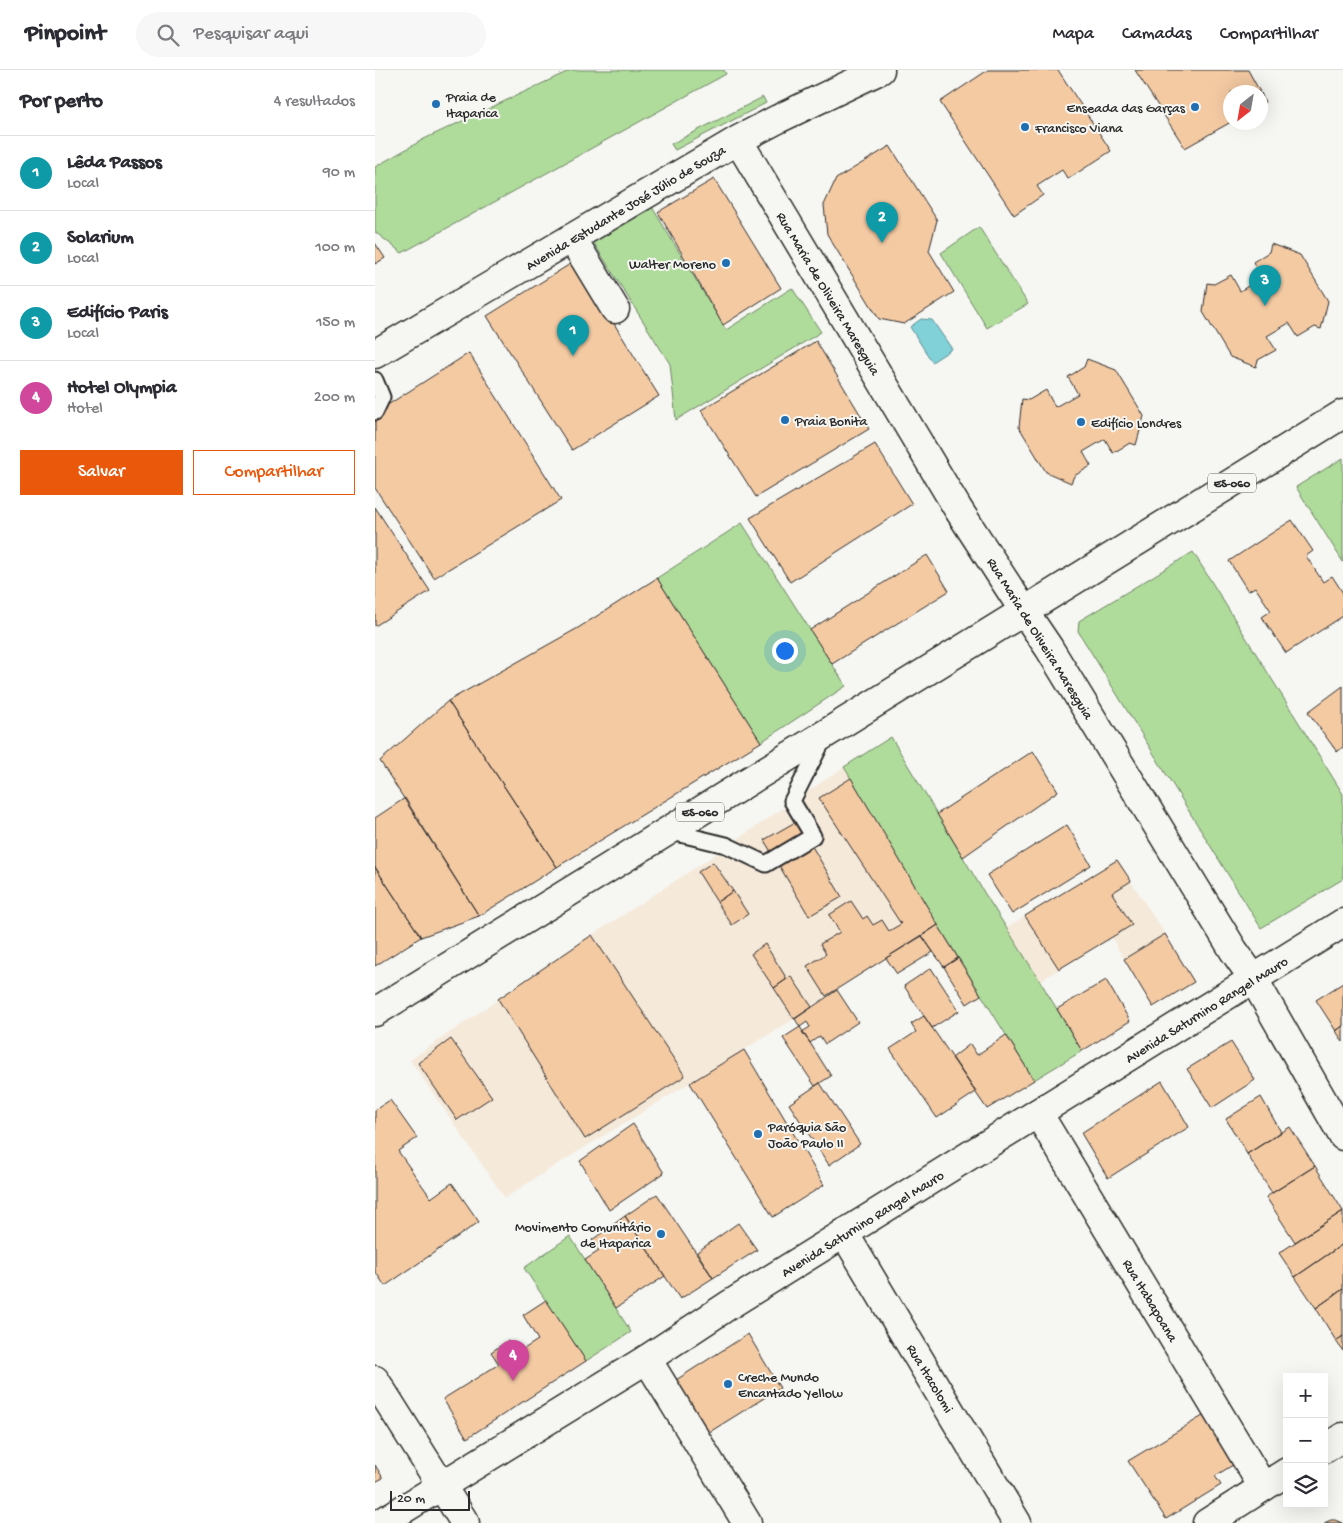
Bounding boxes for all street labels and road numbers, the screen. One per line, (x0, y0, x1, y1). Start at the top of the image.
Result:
street label: Avenida Estudante José Júlio de Souza (523, 142, 730, 276)
street label: Rua Maria de Oliveira Maresguia (771, 210, 883, 380)
road number: ES-060 (1208, 473, 1256, 492)
street label: Rua Maria de Oliveira Maresguia (982, 555, 1096, 724)
road number: ES-060 (676, 802, 724, 822)
street label: Avenida Saturnino Rangel Mauro (1123, 954, 1292, 1068)
street label: Avenida Saturnino Rangel Mauro (779, 1168, 948, 1282)
street label: Rua Itabapoana (1118, 1257, 1181, 1347)
street label: Rua Itacolomi (902, 1342, 956, 1417)

